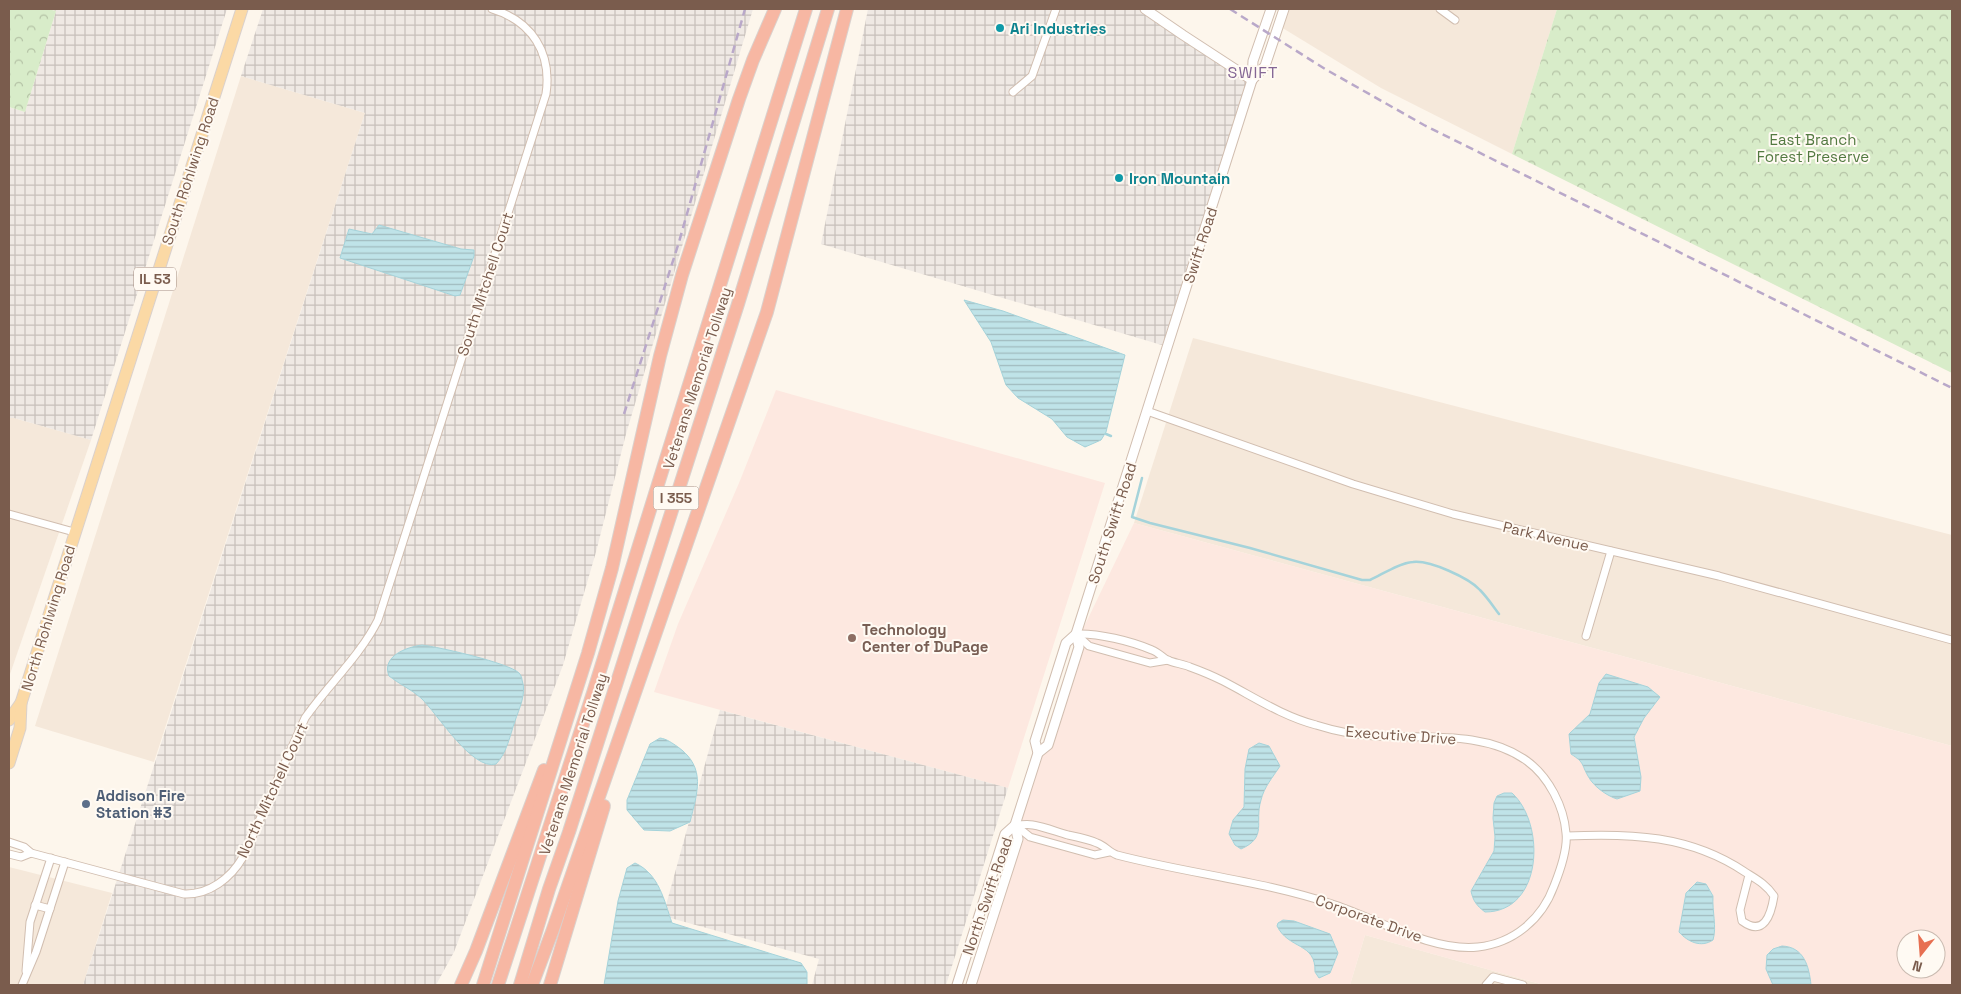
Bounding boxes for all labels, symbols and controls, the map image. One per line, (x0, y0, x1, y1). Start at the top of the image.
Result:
place label: Ari Industries (1010, 19, 1106, 38)
marker: Ari Industries (994, 22, 1006, 34)
district label: SWIFT (1228, 62, 1278, 83)
street label: South Rohlwing Road (157, 95, 223, 247)
park label: East Branch Forest Preserve (1757, 130, 1869, 166)
place label: Iron Mountain (1129, 169, 1230, 188)
marker: Iron Mountain (1113, 172, 1125, 184)
street label: Swift Road (1179, 205, 1221, 285)
street label: South Mitchell Court (453, 210, 517, 358)
road number: IL 53 (134, 268, 176, 290)
street label: Veterans Memorial Tollway (659, 285, 735, 471)
street label: South Swift Road (1083, 460, 1141, 586)
road number: I 355 (654, 486, 698, 509)
street label: Park Avenue (1501, 517, 1591, 555)
street label: North Rohlwing Road (17, 543, 79, 693)
place label: Technology Center of DuPage (862, 620, 989, 656)
marker: Technology Center of DuPage (846, 632, 858, 644)
street label: Veterans Memorial Tollway (535, 671, 611, 857)
street label: North Mitchell Court (232, 719, 312, 861)
street label: Executive Drive (1345, 722, 1457, 748)
place label: Addison Fire Station #3 (96, 786, 185, 822)
marker: Addison Fire Station #3 (80, 798, 92, 810)
street label: North Swift Road (958, 834, 1016, 958)
street label: Corporate Drive (1313, 890, 1425, 946)
north arrow (1896, 929, 1946, 979)
text: N (1910, 956, 1924, 976)

